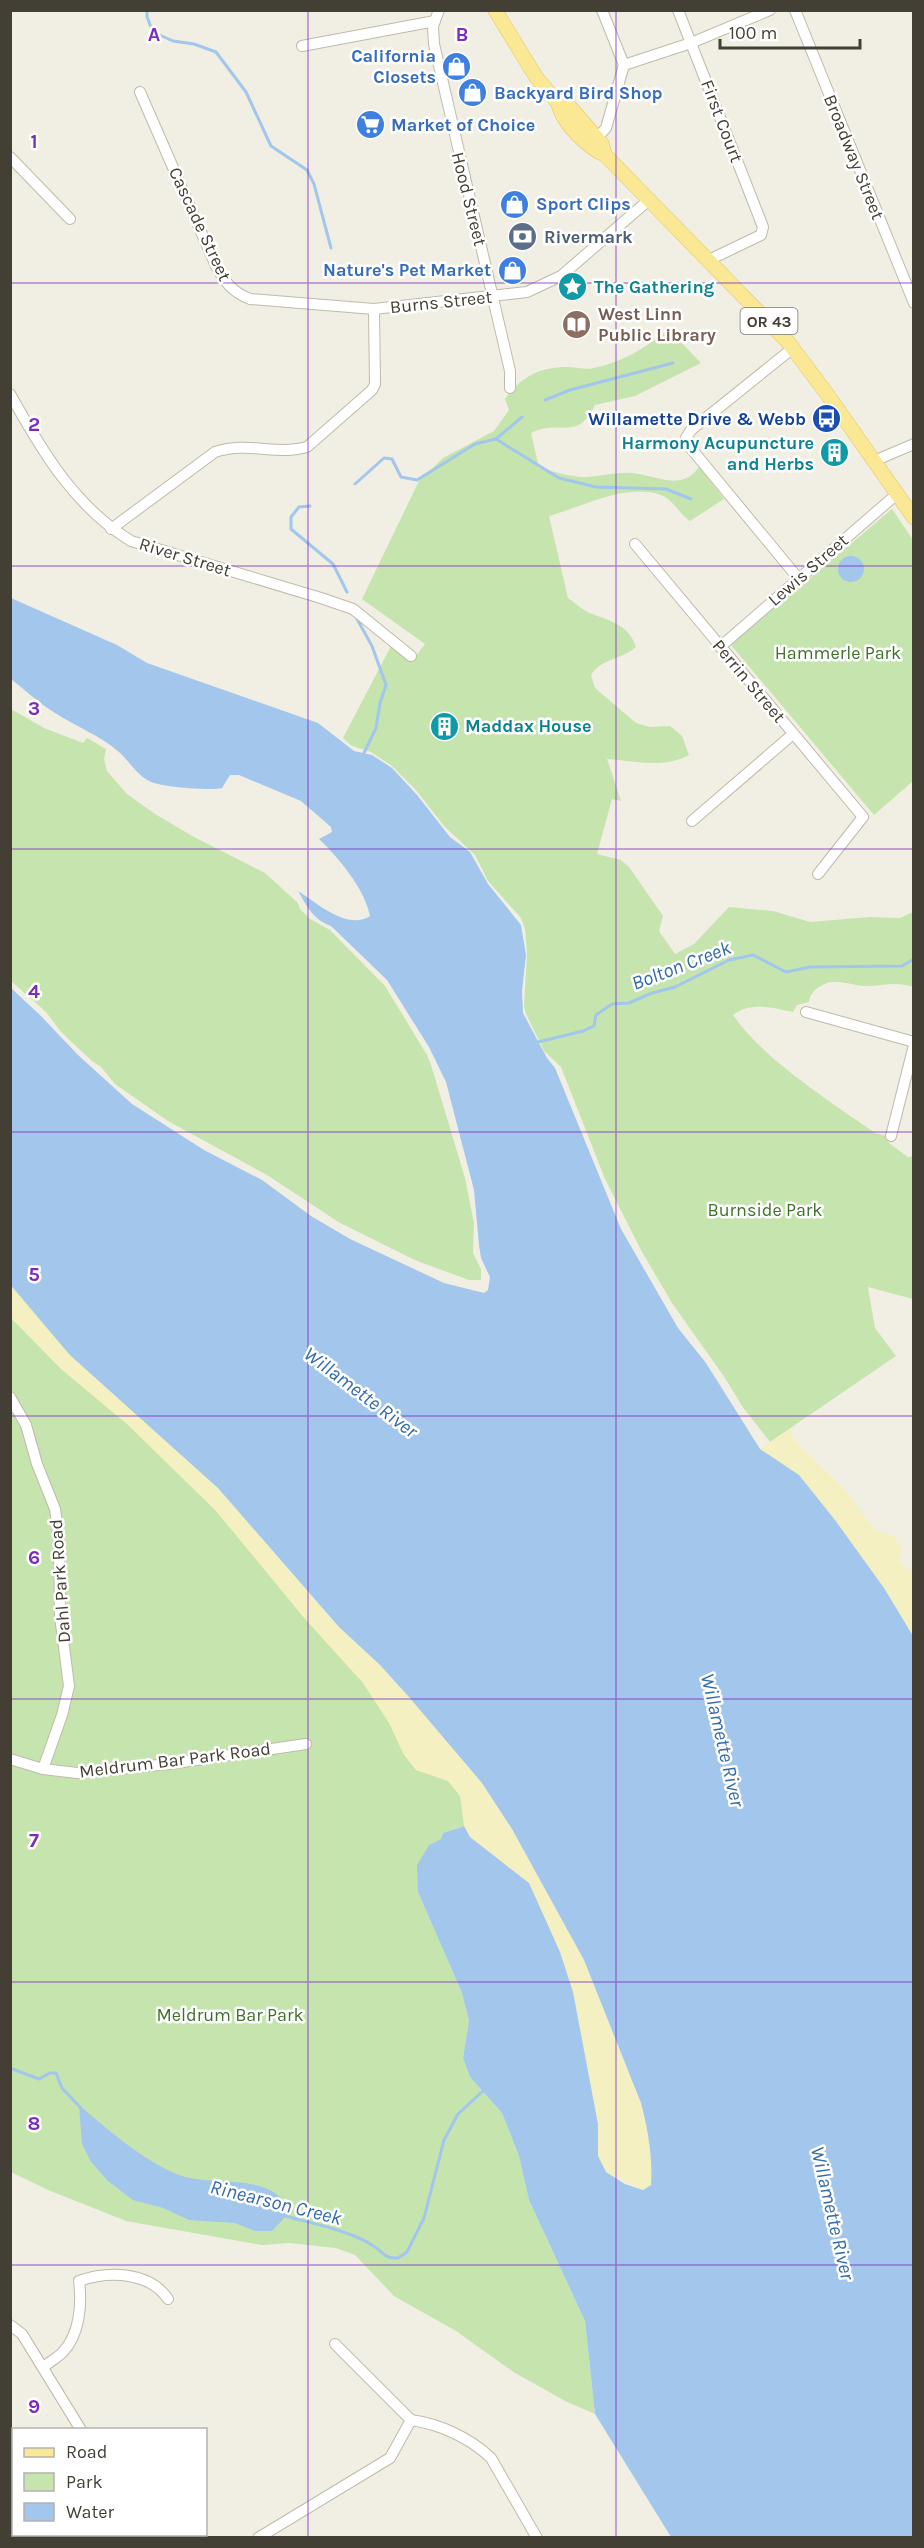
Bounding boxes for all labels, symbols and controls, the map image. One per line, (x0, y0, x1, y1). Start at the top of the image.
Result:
scale bar (720, 12, 860, 50)
text: 100 m (729, 22, 777, 44)
text: A (148, 23, 161, 46)
text: B (456, 23, 468, 46)
place label: California Closets (351, 45, 436, 88)
shop icon: California Closets (441, 50, 473, 82)
shop icon: Backyard Bird Shop (457, 77, 489, 109)
street label: First Court (696, 77, 748, 166)
place label: Backyard Bird Shop (494, 82, 663, 104)
street label: Broadway Street (819, 91, 889, 223)
supermarket icon: Market of Choice (354, 109, 386, 141)
place label: Market of Choice (391, 114, 535, 136)
text: 1 (30, 130, 38, 153)
street label: Hood Street (447, 150, 491, 248)
street label: Cascade Street (164, 164, 236, 285)
shop icon: Sport Clips (499, 188, 531, 220)
place label: Sport Clips (536, 193, 631, 215)
bank icon: Rivermark (507, 221, 539, 253)
place label: Rivermark (544, 226, 633, 248)
shop icon: Nature's Pet Market (496, 254, 528, 286)
place label: Nature's Pet Market (323, 259, 491, 281)
place icon: The Gathering (557, 271, 589, 303)
place label: The Gathering (594, 276, 715, 298)
street label: Burns Street (389, 286, 493, 318)
place label: West Linn Public Library (598, 303, 716, 346)
library icon: West Linn Public Library (561, 308, 593, 340)
road number: OR 43 (740, 308, 798, 334)
bus stop icon: Willamette Drive & Webb (811, 403, 843, 435)
place label: Willamette Drive & Webb (588, 408, 806, 430)
text: 2 (28, 413, 40, 436)
place label: Harmony Acupuncture and Herbs (622, 432, 814, 475)
building icon: Harmony Acupuncture and Herbs (819, 437, 851, 469)
street label: Lewis Street (763, 529, 853, 611)
street label: River Street (136, 533, 234, 581)
street label: Perrin Street (708, 635, 790, 727)
park label: Hammerle Park (775, 642, 901, 664)
text: 3 (28, 697, 40, 720)
building icon: Maddax House (428, 710, 460, 742)
place label: Maddax House (465, 715, 592, 737)
water label: Bolton Creek (628, 936, 735, 995)
text: 4 (28, 980, 40, 1003)
park label: Burnside Park (708, 1199, 823, 1221)
text: 5 (28, 1263, 40, 1286)
water label: Willamette River (299, 1342, 423, 1443)
street label: Dahl Park Road (45, 1518, 75, 1644)
text: 6 (28, 1546, 40, 1569)
water label: Willamette River (696, 1671, 749, 1810)
street label: Meldrum Bar Park Road (78, 1737, 272, 1783)
text: 7 (29, 1829, 39, 1852)
park label: Meldrum Bar Park (156, 2004, 304, 2026)
text: 8 (28, 2112, 40, 2135)
water label: Willamette River (806, 2144, 859, 2283)
water label: Rinearson Creek (208, 2175, 345, 2230)
text: 9 (28, 2395, 40, 2418)
legend (12, 2428, 207, 2536)
text: Road (66, 2441, 107, 2463)
text: Park (66, 2471, 103, 2493)
text: Water (66, 2501, 114, 2523)

